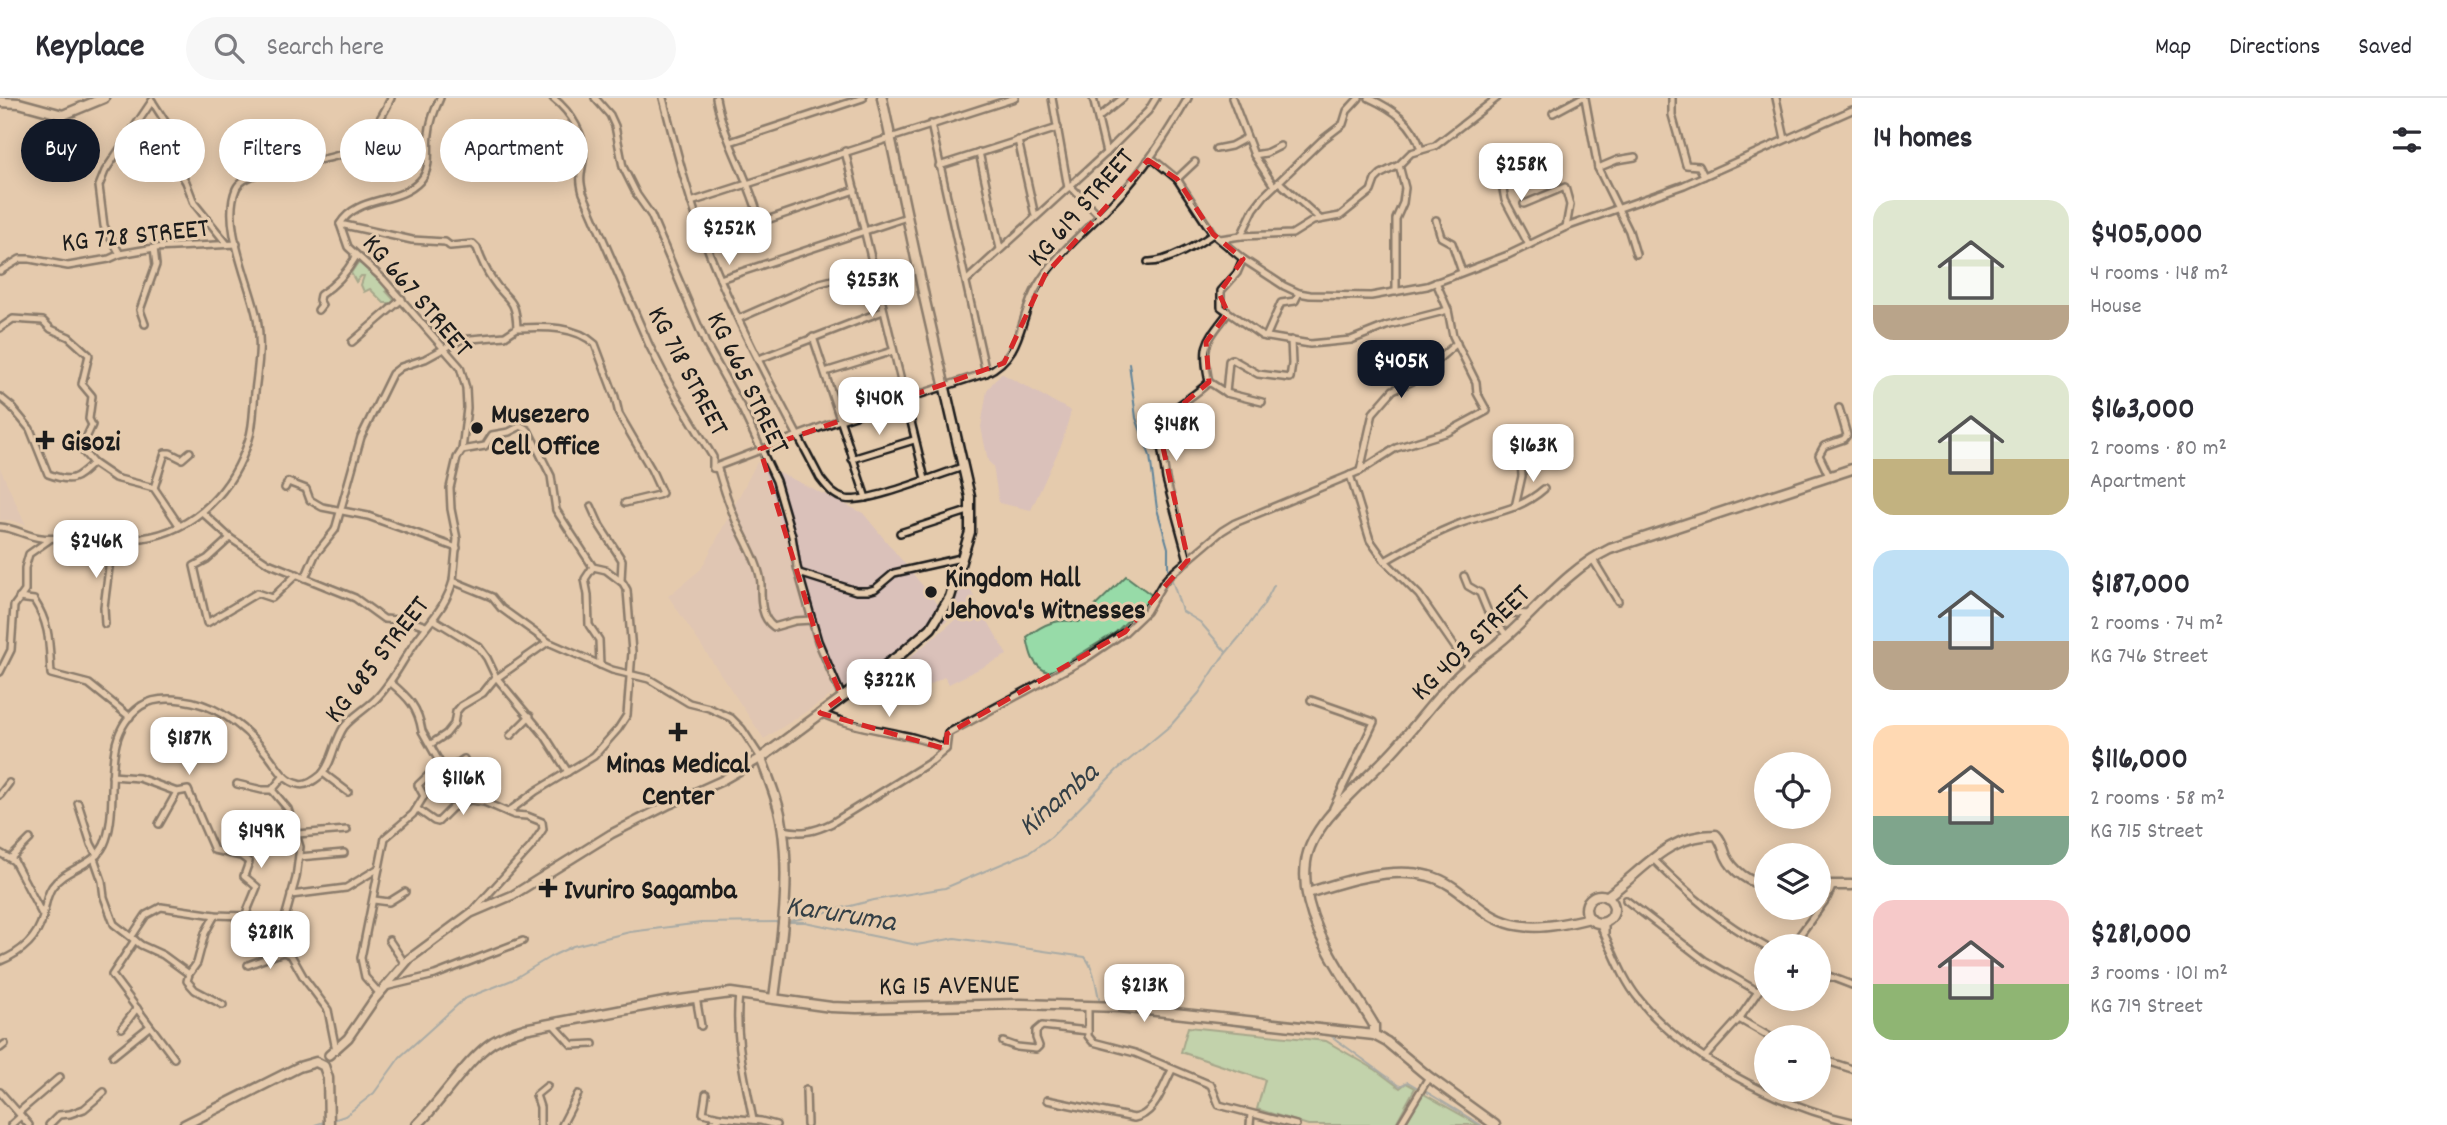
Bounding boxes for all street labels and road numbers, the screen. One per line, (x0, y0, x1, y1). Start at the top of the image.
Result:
street label: KG 619 STREET (1020, 141, 1146, 278)
street label: KG 728 STREET (60, 210, 211, 266)
street label: KG 667 STREET (350, 227, 480, 368)
street label: KG 718 STREET (635, 300, 737, 444)
street label: KG 665 STREET (694, 306, 797, 462)
street label: KG 403 STREET (1404, 577, 1541, 712)
street label: KG 685 STREET (317, 589, 441, 733)
street label: KG 15 AVENUE (878, 967, 1020, 1009)

